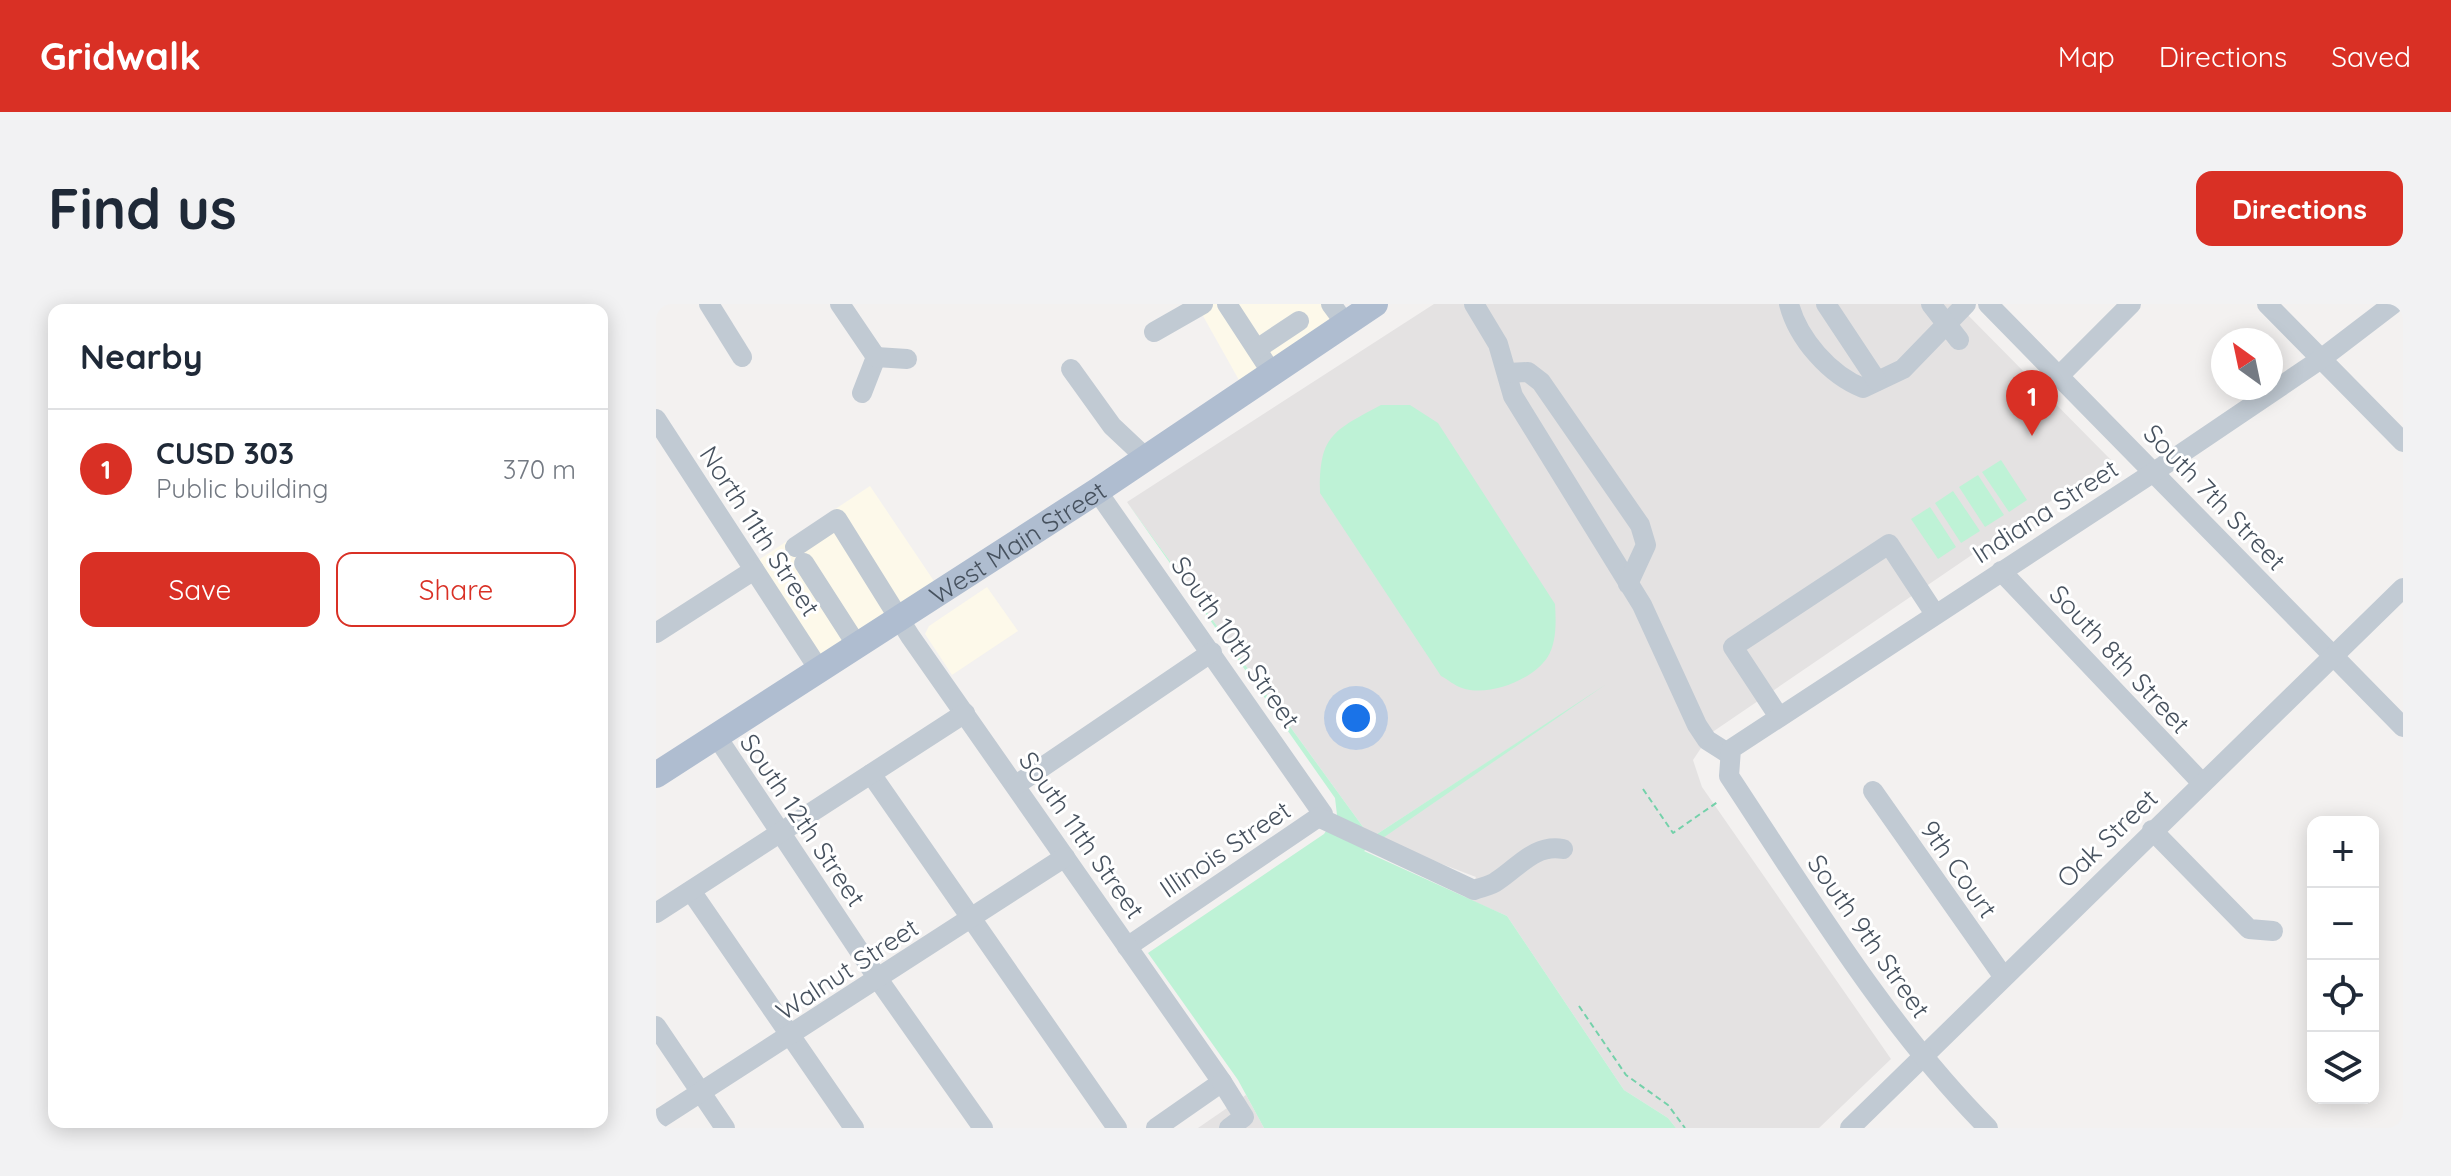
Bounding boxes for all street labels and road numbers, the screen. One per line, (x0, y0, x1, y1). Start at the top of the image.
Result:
street label: South 7th Street (2137, 417, 2293, 577)
street label: North 11th Street (693, 440, 827, 622)
street label: Indiana Street (1966, 452, 2124, 570)
street label: West Main Street (923, 473, 1112, 611)
street label: South 10th Street (1164, 550, 1308, 734)
street label: South 8th Street (2043, 578, 2197, 740)
street label: South 12th Street (733, 727, 873, 913)
street label: South 11th Street (1012, 745, 1152, 925)
street label: Oak Street (2050, 782, 2164, 894)
street label: Illinois Street (1153, 793, 1297, 905)
street label: 9th Court (1914, 814, 2004, 924)
street label: South 9th Street (1800, 848, 1938, 1024)
street label: Walnut Street (769, 911, 925, 1027)

